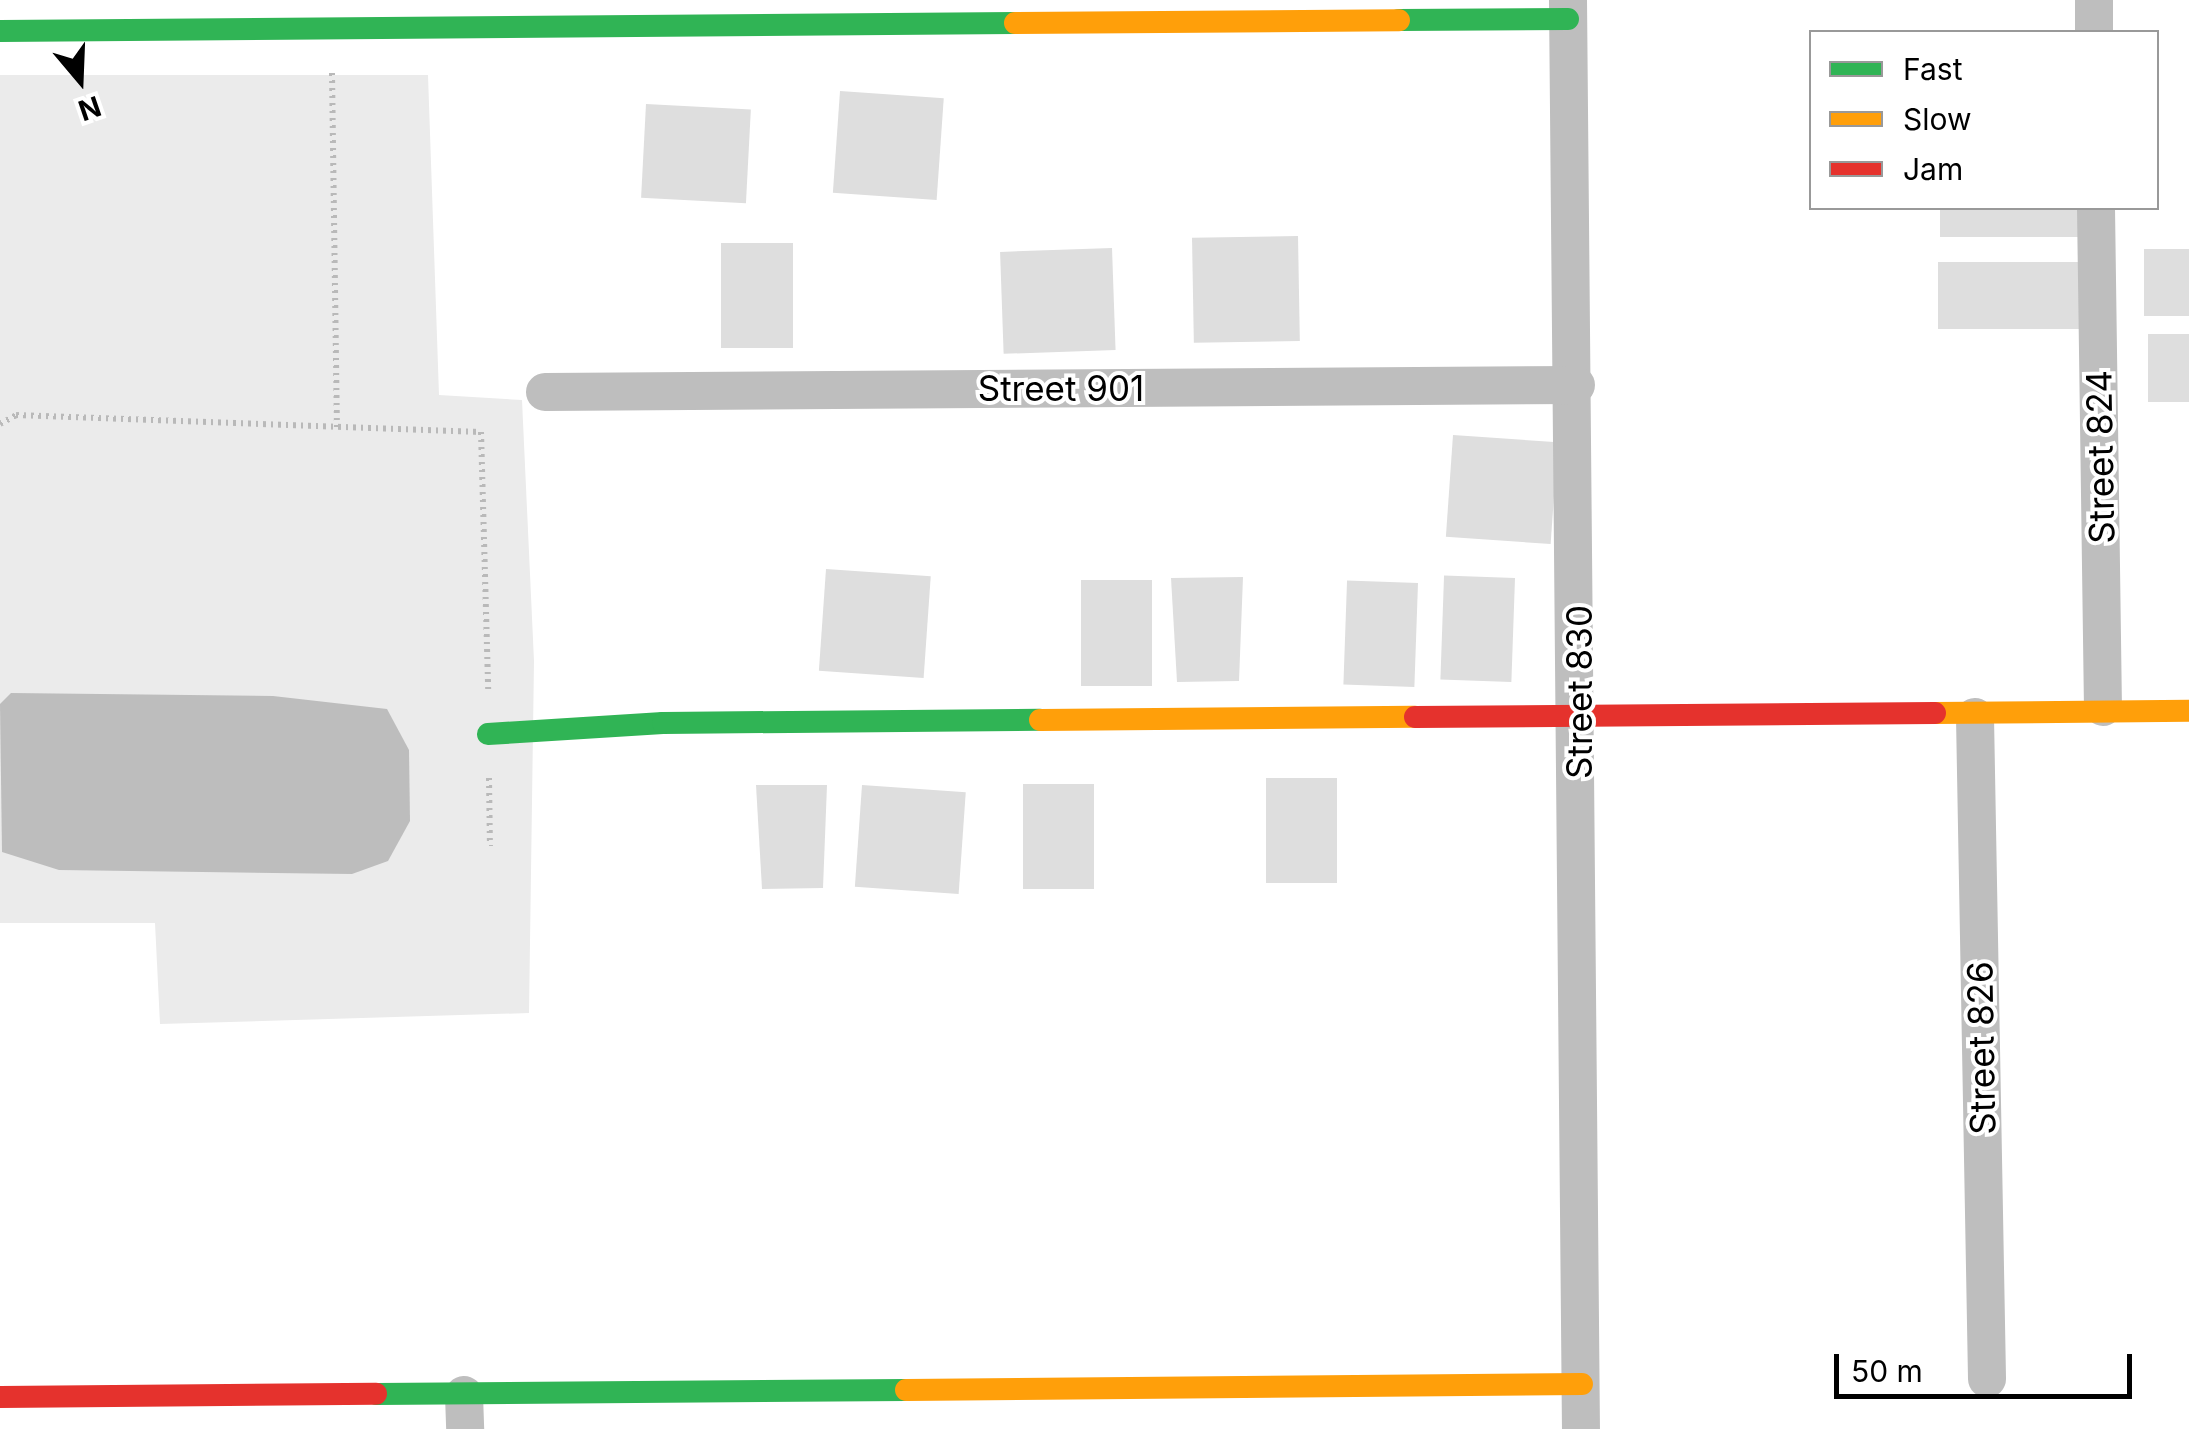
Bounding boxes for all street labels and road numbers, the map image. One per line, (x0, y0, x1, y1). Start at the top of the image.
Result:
street label: Street 901 (978, 367, 1144, 409)
street label: Street 824 (2077, 370, 2123, 544)
street label: Street 830 (1558, 605, 1600, 779)
street label: Street 826 (1958, 961, 2004, 1135)

